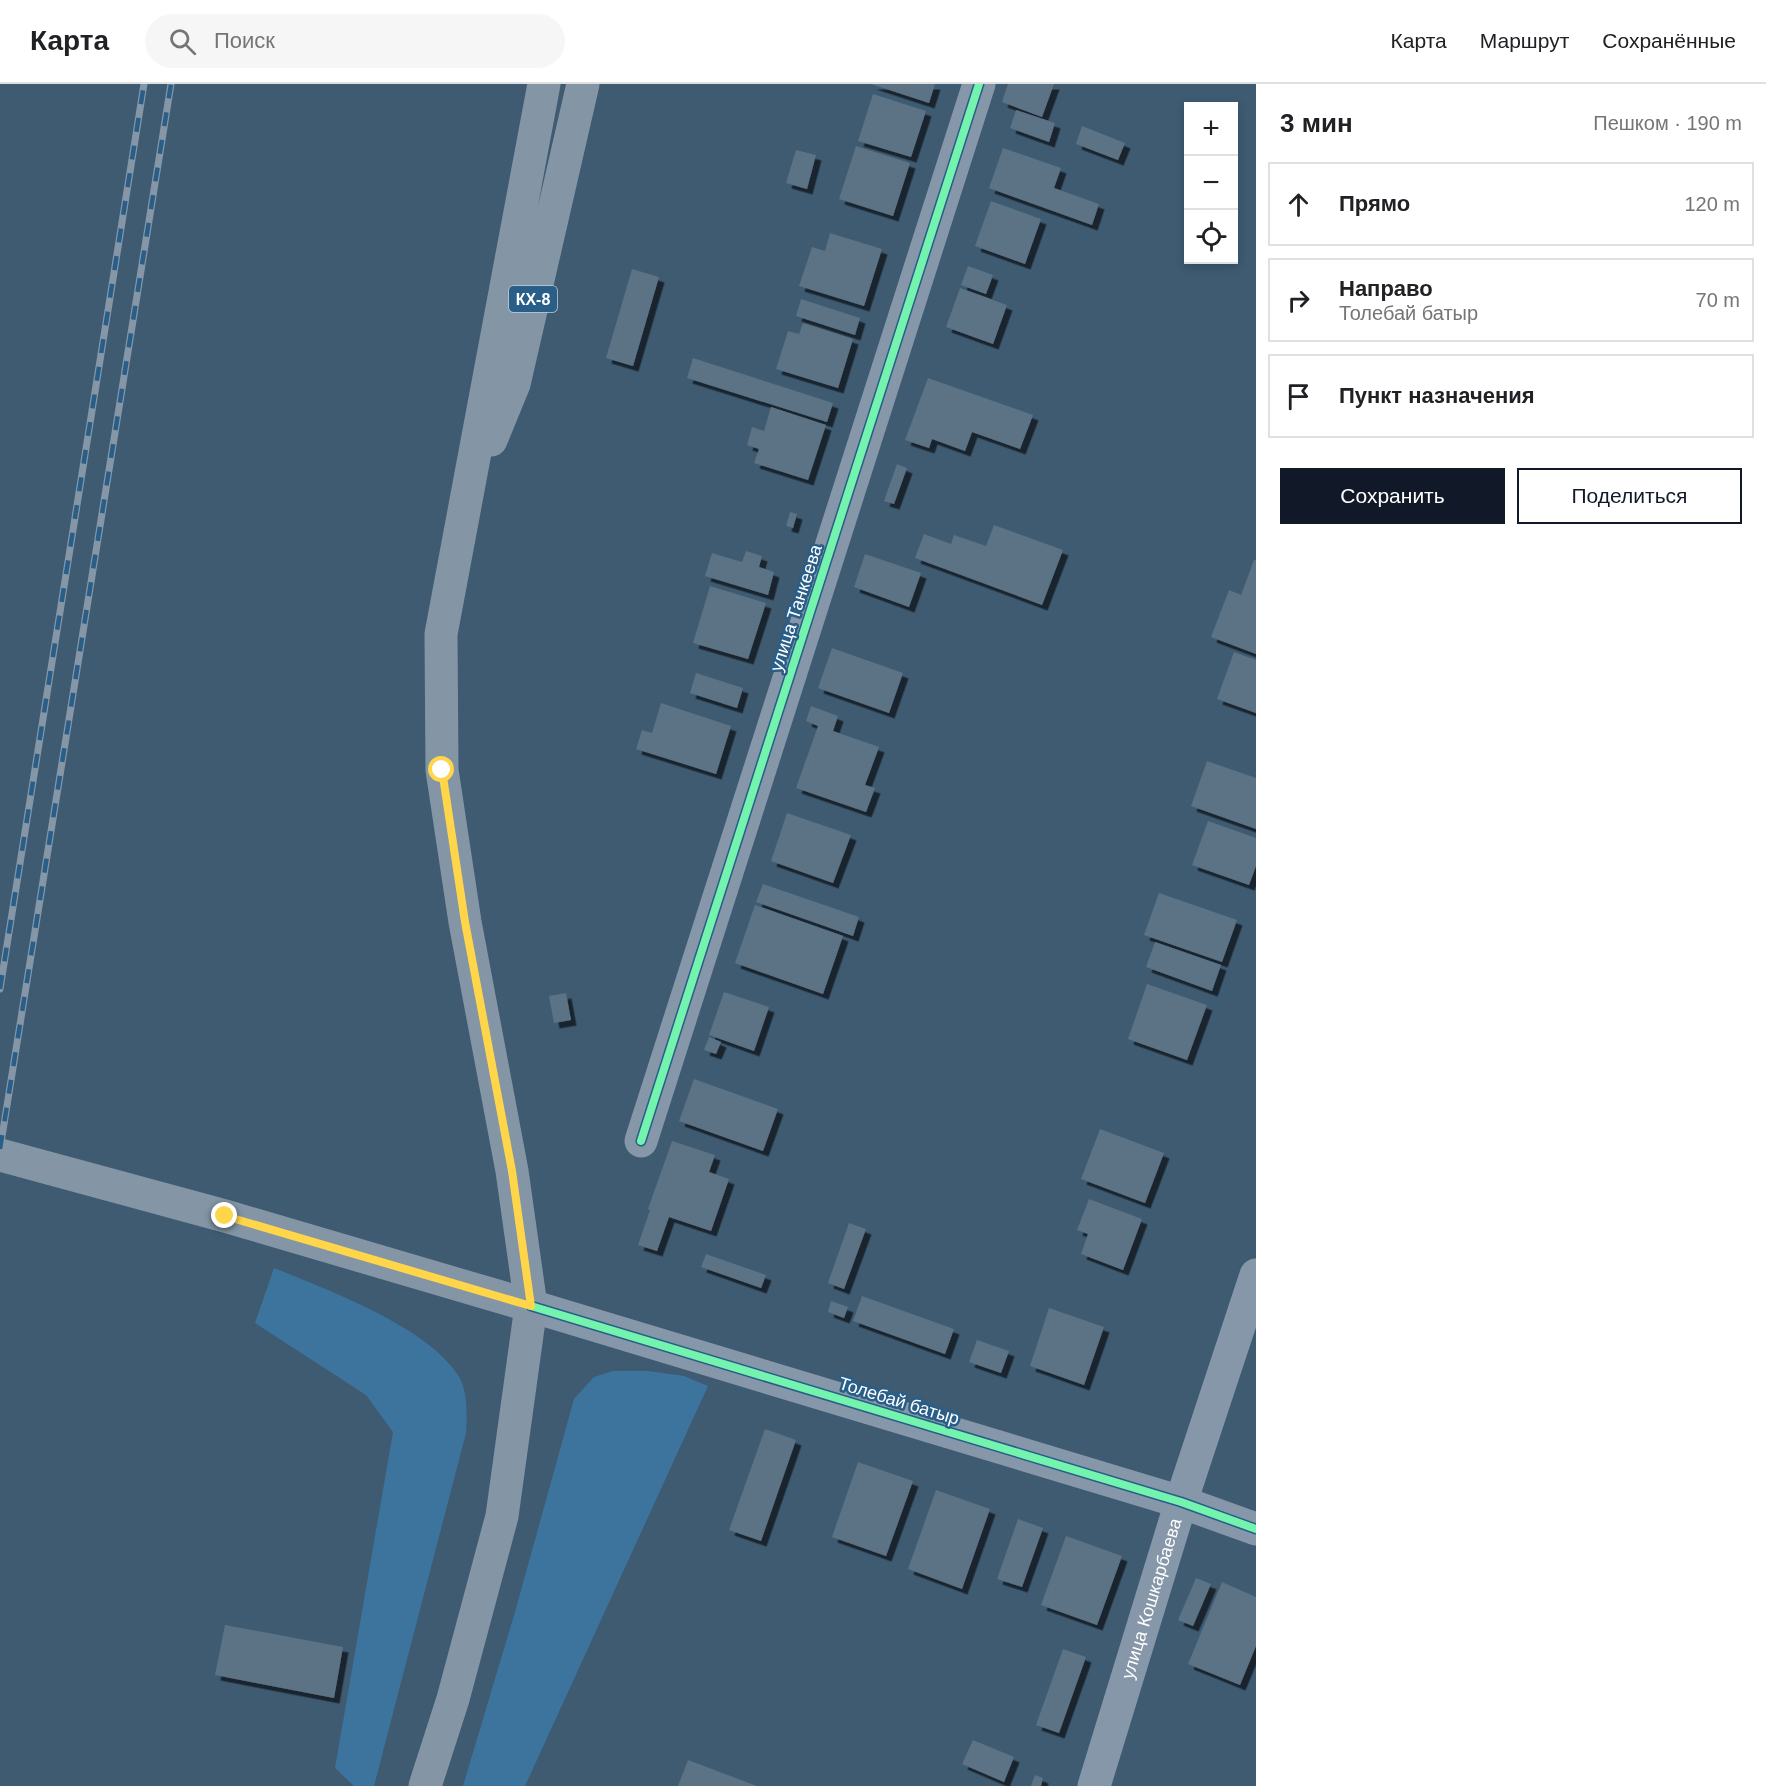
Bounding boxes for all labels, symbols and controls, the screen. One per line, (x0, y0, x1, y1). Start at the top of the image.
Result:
search box (145, 14, 565, 68)
text: Карта (30, 25, 109, 56)
icon: search (166, 25, 199, 58)
text: Поиск (214, 28, 275, 53)
text: Карта (1391, 29, 1447, 52)
text: Маршрут (1480, 29, 1569, 52)
text: Сохранённые (1602, 29, 1736, 52)
map controls (1184, 102, 1238, 264)
button: + (1184, 102, 1238, 156)
text: 3 мин (1280, 108, 1353, 138)
text: Пешком · 190 m (1593, 112, 1742, 134)
button: − (1184, 156, 1238, 210)
icon: ahead (1282, 188, 1315, 221)
text: Прямо (1339, 191, 1410, 216)
text: 120 m (1684, 193, 1740, 215)
button: locate (1184, 210, 1238, 264)
text: Направо (1339, 276, 1433, 301)
icon: right (1282, 284, 1315, 317)
road number: КХ-8 (509, 286, 557, 312)
text: 70 m (1696, 289, 1740, 311)
text: Толебай батыр (1339, 302, 1478, 324)
icon: arrive (1282, 380, 1315, 413)
text: Пункт назначения (1339, 383, 1535, 408)
button: Сохранить (1280, 468, 1505, 524)
button: Поделиться (1517, 468, 1742, 524)
street label: улица Танкеева (766, 541, 826, 674)
route start (428, 756, 454, 782)
route end (211, 1202, 237, 1228)
street label: Толебай батыр (836, 1373, 962, 1429)
street label: улица Кошкарбаева (1117, 1515, 1186, 1681)

